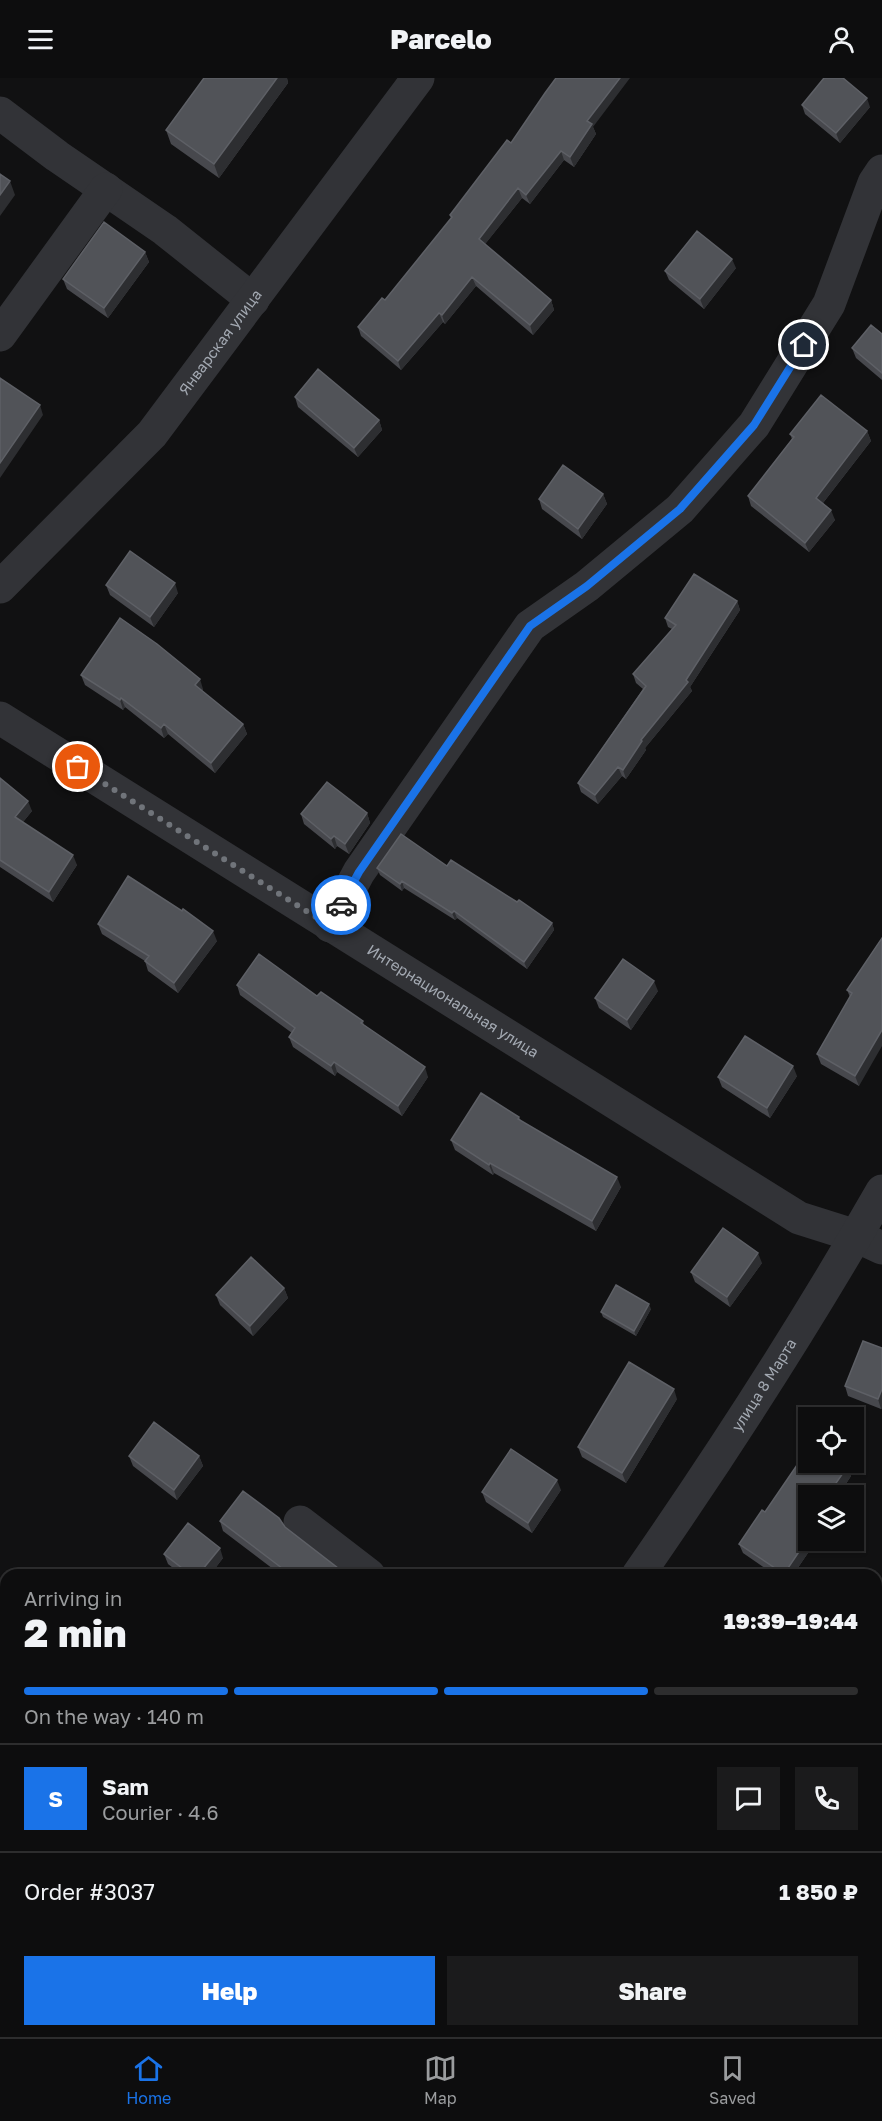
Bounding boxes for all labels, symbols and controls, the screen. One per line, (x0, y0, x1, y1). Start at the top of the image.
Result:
icon: menu (24, 23, 57, 56)
text: Parcelo (390, 23, 492, 55)
icon: person (825, 23, 858, 56)
street label: Январская улица (174, 286, 265, 398)
pin (778, 319, 829, 370)
icon: home (787, 328, 820, 361)
pin (52, 741, 103, 792)
icon: bag (61, 750, 94, 783)
courier (311, 875, 371, 935)
icon: car (325, 889, 358, 922)
street label: Интернациональная улица (364, 940, 542, 1061)
street label: улица 8 Марта (727, 1335, 800, 1434)
map controls (798, 1407, 864, 1551)
button: locate (798, 1407, 864, 1473)
button: layers (798, 1485, 864, 1551)
text: Arriving in (24, 1586, 122, 1610)
text: 19:39–19:44 (724, 1607, 858, 1634)
text: 2 min (24, 1609, 127, 1656)
text: On the way · 140 m (24, 1704, 204, 1728)
button: chat (717, 1767, 780, 1830)
button: phone (795, 1767, 858, 1830)
text: Sam (102, 1773, 149, 1800)
text: S (48, 1785, 63, 1812)
text: Courier · 4.6 (102, 1800, 219, 1824)
text: Order #3037 (24, 1878, 155, 1905)
text: 1 850 ₽ (779, 1878, 858, 1905)
button: Help (24, 1956, 435, 2025)
button: Share (447, 1956, 858, 2025)
tab: Home (126, 2052, 171, 2108)
tab: Map (424, 2052, 457, 2108)
tab: Saved (709, 2052, 756, 2108)

